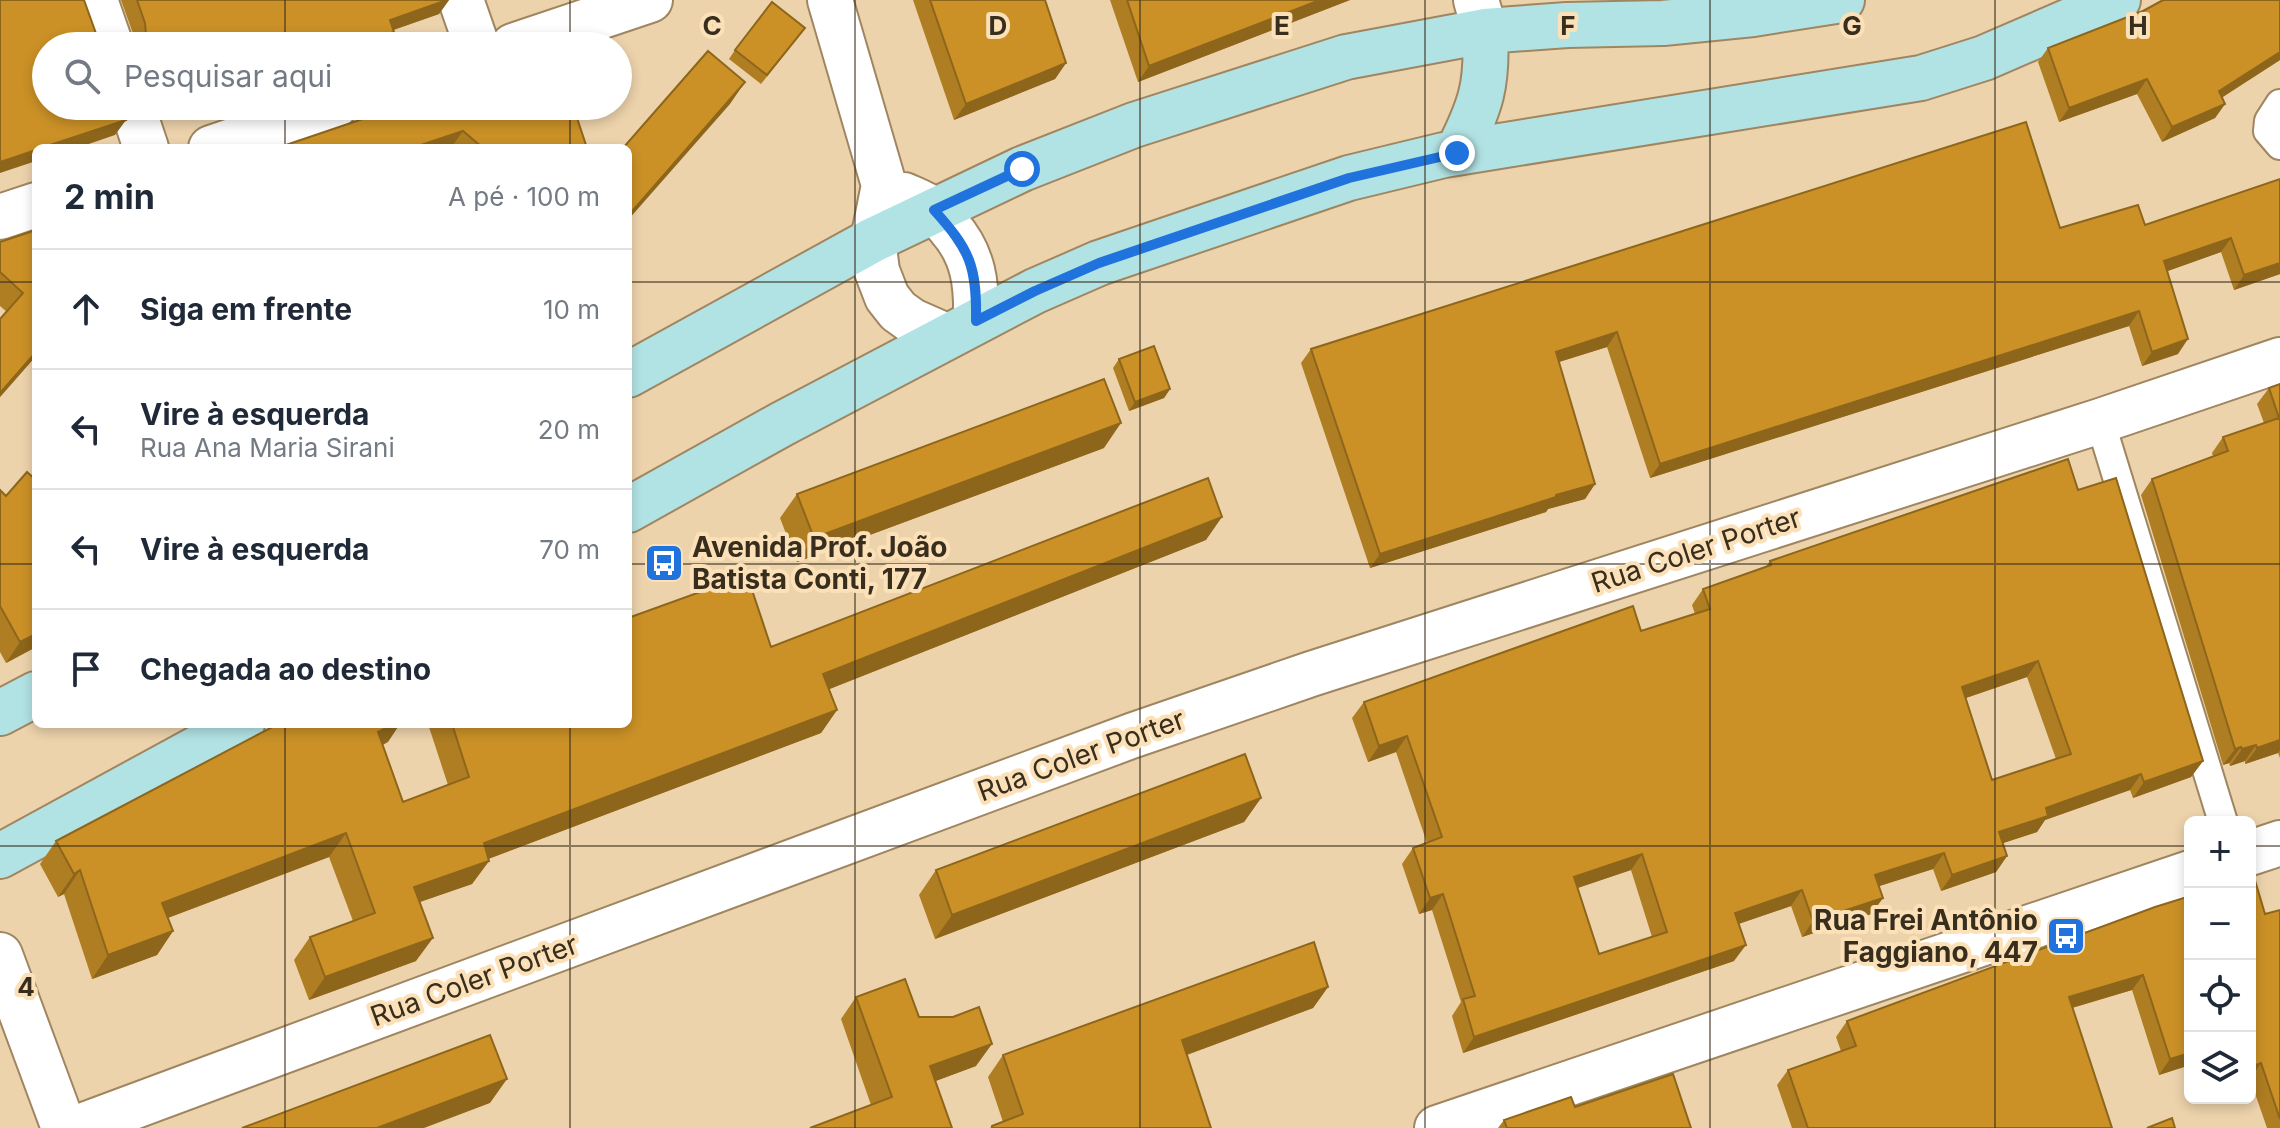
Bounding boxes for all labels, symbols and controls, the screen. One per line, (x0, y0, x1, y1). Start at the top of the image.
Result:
text: C (702, 10, 722, 41)
text: D (989, 10, 1007, 41)
text: E (1274, 10, 1290, 41)
text: F (1560, 10, 1576, 41)
text: G (1842, 10, 1862, 41)
text: H (2128, 10, 2148, 41)
search box (32, 32, 632, 120)
icon: search (60, 54, 104, 98)
text: Pesquisar aqui (124, 58, 332, 94)
route end (1439, 135, 1475, 171)
route start (1004, 151, 1040, 187)
text: 2 min (64, 176, 155, 217)
text: A pé · 100 m (448, 181, 600, 212)
icon: ahead (64, 287, 108, 331)
text: Siga em frente (140, 291, 352, 327)
text: 10 m (543, 294, 600, 325)
text: Vire à esquerda (140, 396, 369, 432)
icon: left (64, 407, 108, 451)
text: 20 m (538, 414, 600, 445)
text: Rua Ana Maria Sirani (140, 432, 395, 463)
street label: Rua Coler Porter (1587, 500, 1805, 600)
icon: left (64, 527, 108, 571)
place label: Avenida Prof. João Batista Conti, 177 (692, 530, 947, 596)
text: Vire à esquerda (140, 531, 369, 567)
text: 70 m (539, 534, 600, 565)
bus stop icon: Avenida Prof. João Batista Conti, 177 (643, 542, 685, 584)
icon: arrive (64, 647, 108, 691)
text: Chegada ao destino (140, 651, 431, 687)
street label: Rua Coler Porter (973, 702, 1189, 808)
map controls (2184, 816, 2256, 1104)
button: + (2184, 816, 2256, 888)
button: − (2184, 888, 2256, 960)
place label: Rua Frei Antônio Faggiano, 447 (1814, 903, 2038, 969)
bus stop icon: Rua Frei Antônio Faggiano, 447 (2045, 915, 2087, 957)
street label: Rua Coler Porter (366, 927, 582, 1033)
button: locate (2184, 960, 2256, 1032)
text: 4 (17, 971, 35, 1002)
button: layers (2184, 1032, 2256, 1104)

